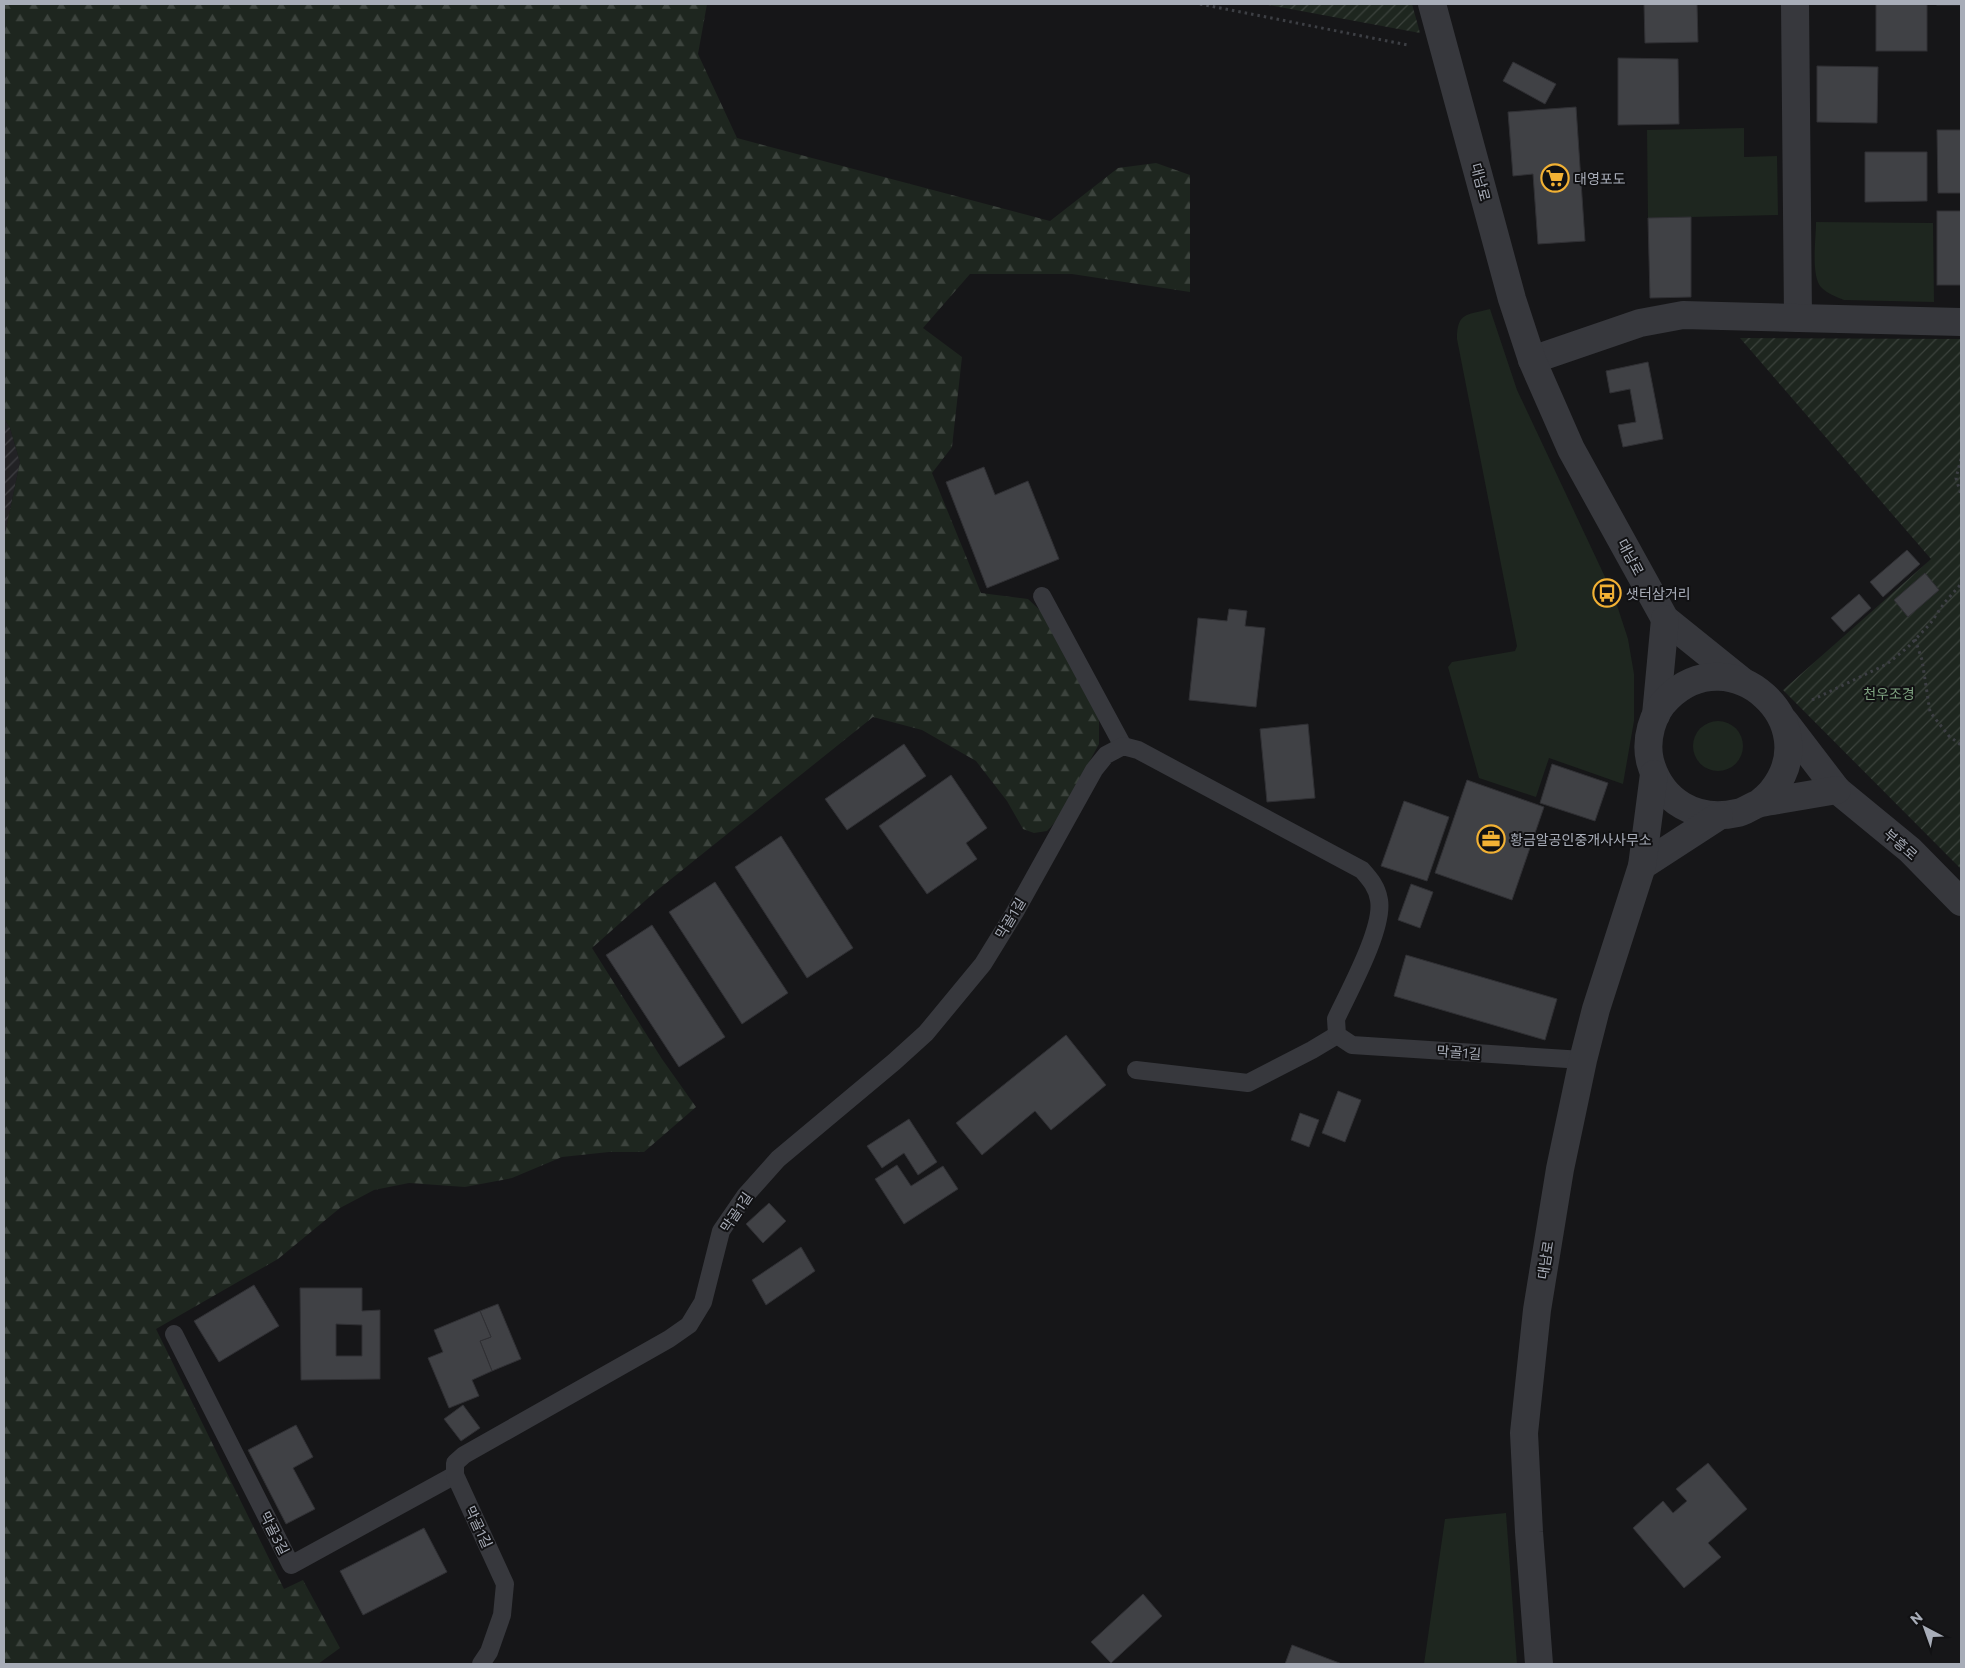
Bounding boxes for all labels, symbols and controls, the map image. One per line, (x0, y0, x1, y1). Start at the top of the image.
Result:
street label: 대남로 (1468, 161, 1494, 203)
supermarket icon: 대영포도 (1540, 163, 1570, 193)
place label: 대영포도 (1574, 170, 1626, 187)
street label: 대남로 (1614, 536, 1648, 578)
bus stop icon: 샛터삼거리 (1592, 578, 1622, 608)
place label: 샛터삼거리 (1626, 585, 1690, 602)
park label: 천우조경 (1863, 685, 1915, 702)
office icon: 황금알공인중개사사무소 (1476, 824, 1506, 854)
street label: 부흥로 (1881, 825, 1921, 863)
place label: 황금알공인중개사사무소 (1510, 831, 1652, 848)
street label: 막골1길 (991, 894, 1029, 942)
street label: 막골1길 (1436, 1042, 1482, 1062)
street label: 막골1길 (716, 1189, 756, 1235)
street label: 대남로 (1534, 1239, 1556, 1280)
street label: 막골1길 (462, 1503, 496, 1551)
street label: 막골3길 (257, 1508, 293, 1558)
north arrow (1900, 1603, 1950, 1653)
text: N (1907, 1608, 1926, 1628)

